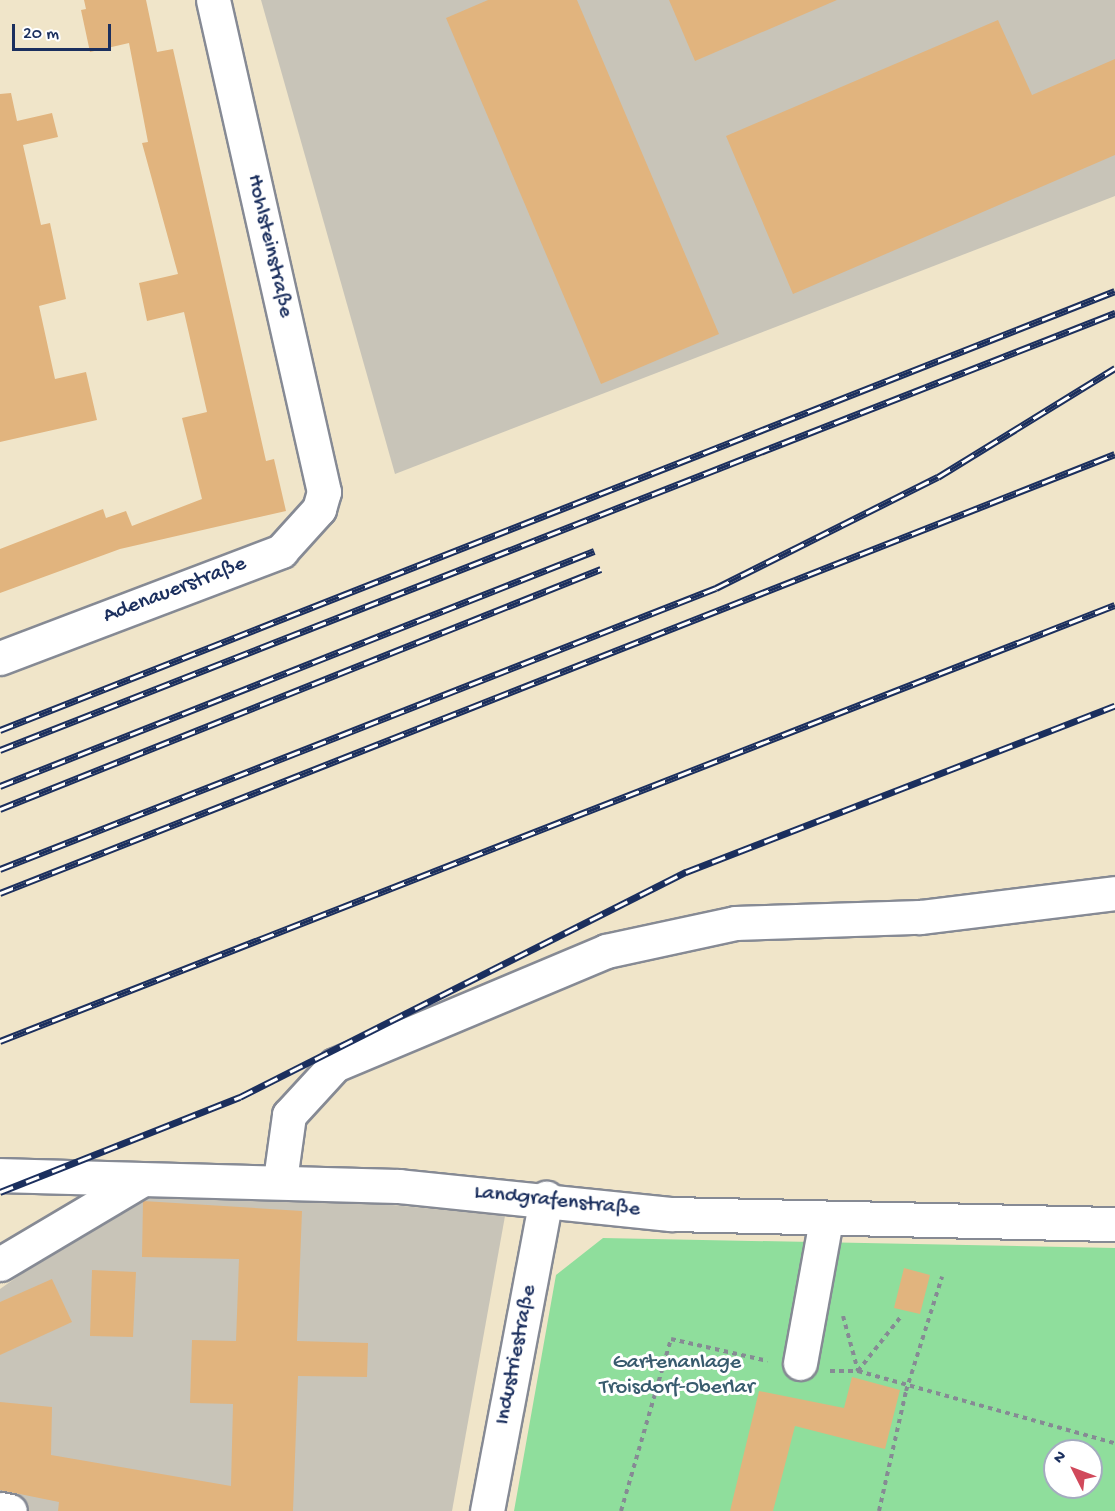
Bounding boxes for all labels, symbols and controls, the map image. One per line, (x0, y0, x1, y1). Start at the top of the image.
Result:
scale bar (15, 12, 114, 50)
text: 20 m (23, 24, 59, 45)
street label: Hohlsteinstraße (240, 172, 298, 320)
street label: Adenauerstraße (100, 552, 250, 630)
street label: Landgrafenstraße (473, 1180, 641, 1224)
street label: Industriestraße (491, 1283, 543, 1427)
park label: Gartenanlage Troisdorf-Oberlar (599, 1350, 755, 1402)
north arrow (1043, 1439, 1103, 1499)
text: N (1050, 1448, 1071, 1468)

